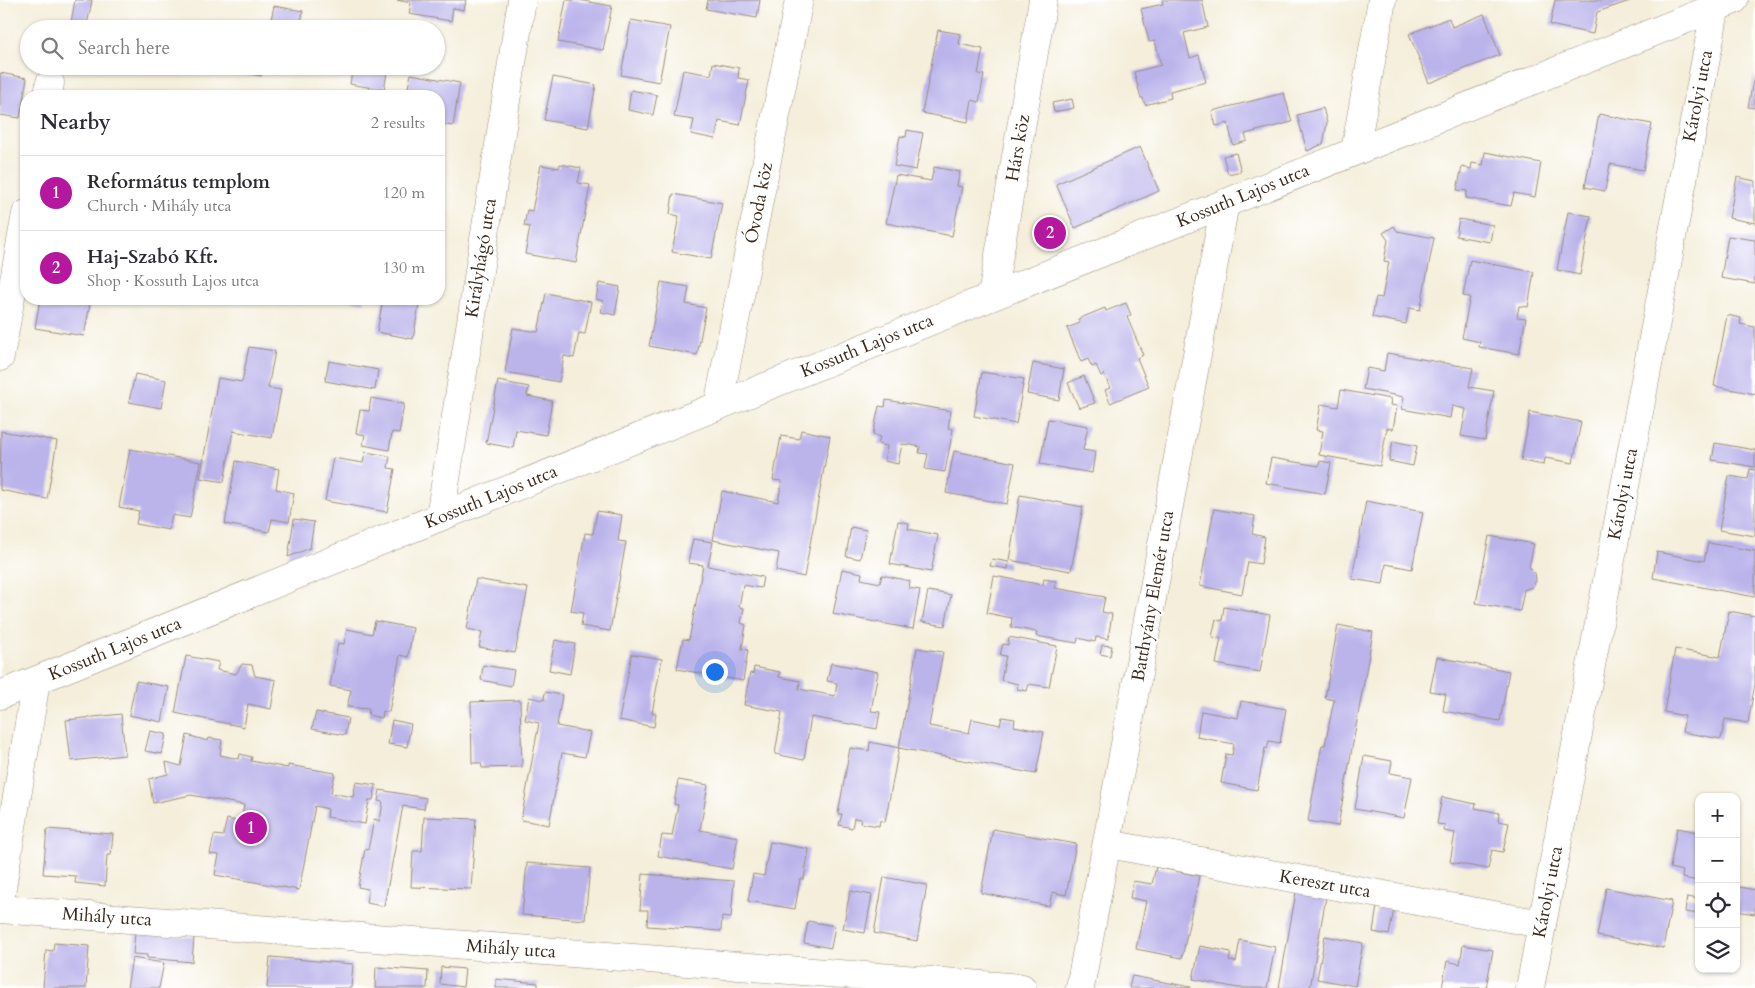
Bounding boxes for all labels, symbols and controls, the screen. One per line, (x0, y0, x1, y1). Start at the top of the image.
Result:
search box (20, 20, 445, 75)
icon: search (38, 34, 66, 62)
text: Search here (78, 35, 170, 61)
street label: Károlyi utca (1677, 48, 1719, 144)
text: Nearby (40, 108, 111, 137)
text: 2 results (371, 112, 425, 134)
street label: Hárs köz (1000, 113, 1036, 183)
street label: Kossuth Lajos utca (1173, 158, 1313, 234)
street label: Óvoda köz (739, 160, 779, 246)
text: Református templom (87, 169, 270, 195)
text: 1 (52, 182, 60, 204)
text: 120 m (383, 182, 425, 204)
text: Church · Mihály utca (87, 195, 232, 217)
street label: Királyhágó utca (459, 196, 503, 320)
pin: 2 (1034, 214, 1066, 252)
text: Haj-Szabó Kft. (87, 244, 218, 270)
text: 2 (52, 257, 60, 279)
text: 130 m (383, 257, 425, 279)
text: Shop · Kossuth Lajos utca (87, 270, 259, 292)
street label: Kossuth Lajos utca (797, 308, 937, 384)
street label: Károlyi utca (1602, 446, 1644, 542)
street label: Kossuth Lajos utca (421, 459, 561, 535)
street label: Batthyány Elemér utca (1126, 508, 1180, 684)
street label: Kossuth Lajos utca (45, 611, 185, 687)
your location (702, 659, 728, 685)
map controls (1695, 793, 1740, 973)
button: + (1695, 793, 1740, 838)
pin: 1 (235, 809, 267, 847)
button: − (1695, 838, 1740, 883)
street label: Károlyi utca (1527, 844, 1569, 940)
street label: Kereszt utca (1277, 864, 1373, 904)
button: locate (1695, 883, 1740, 928)
street label: Mihály utca (61, 901, 153, 933)
button: layers (1695, 928, 1740, 973)
street label: Mihály utca (465, 933, 557, 965)

